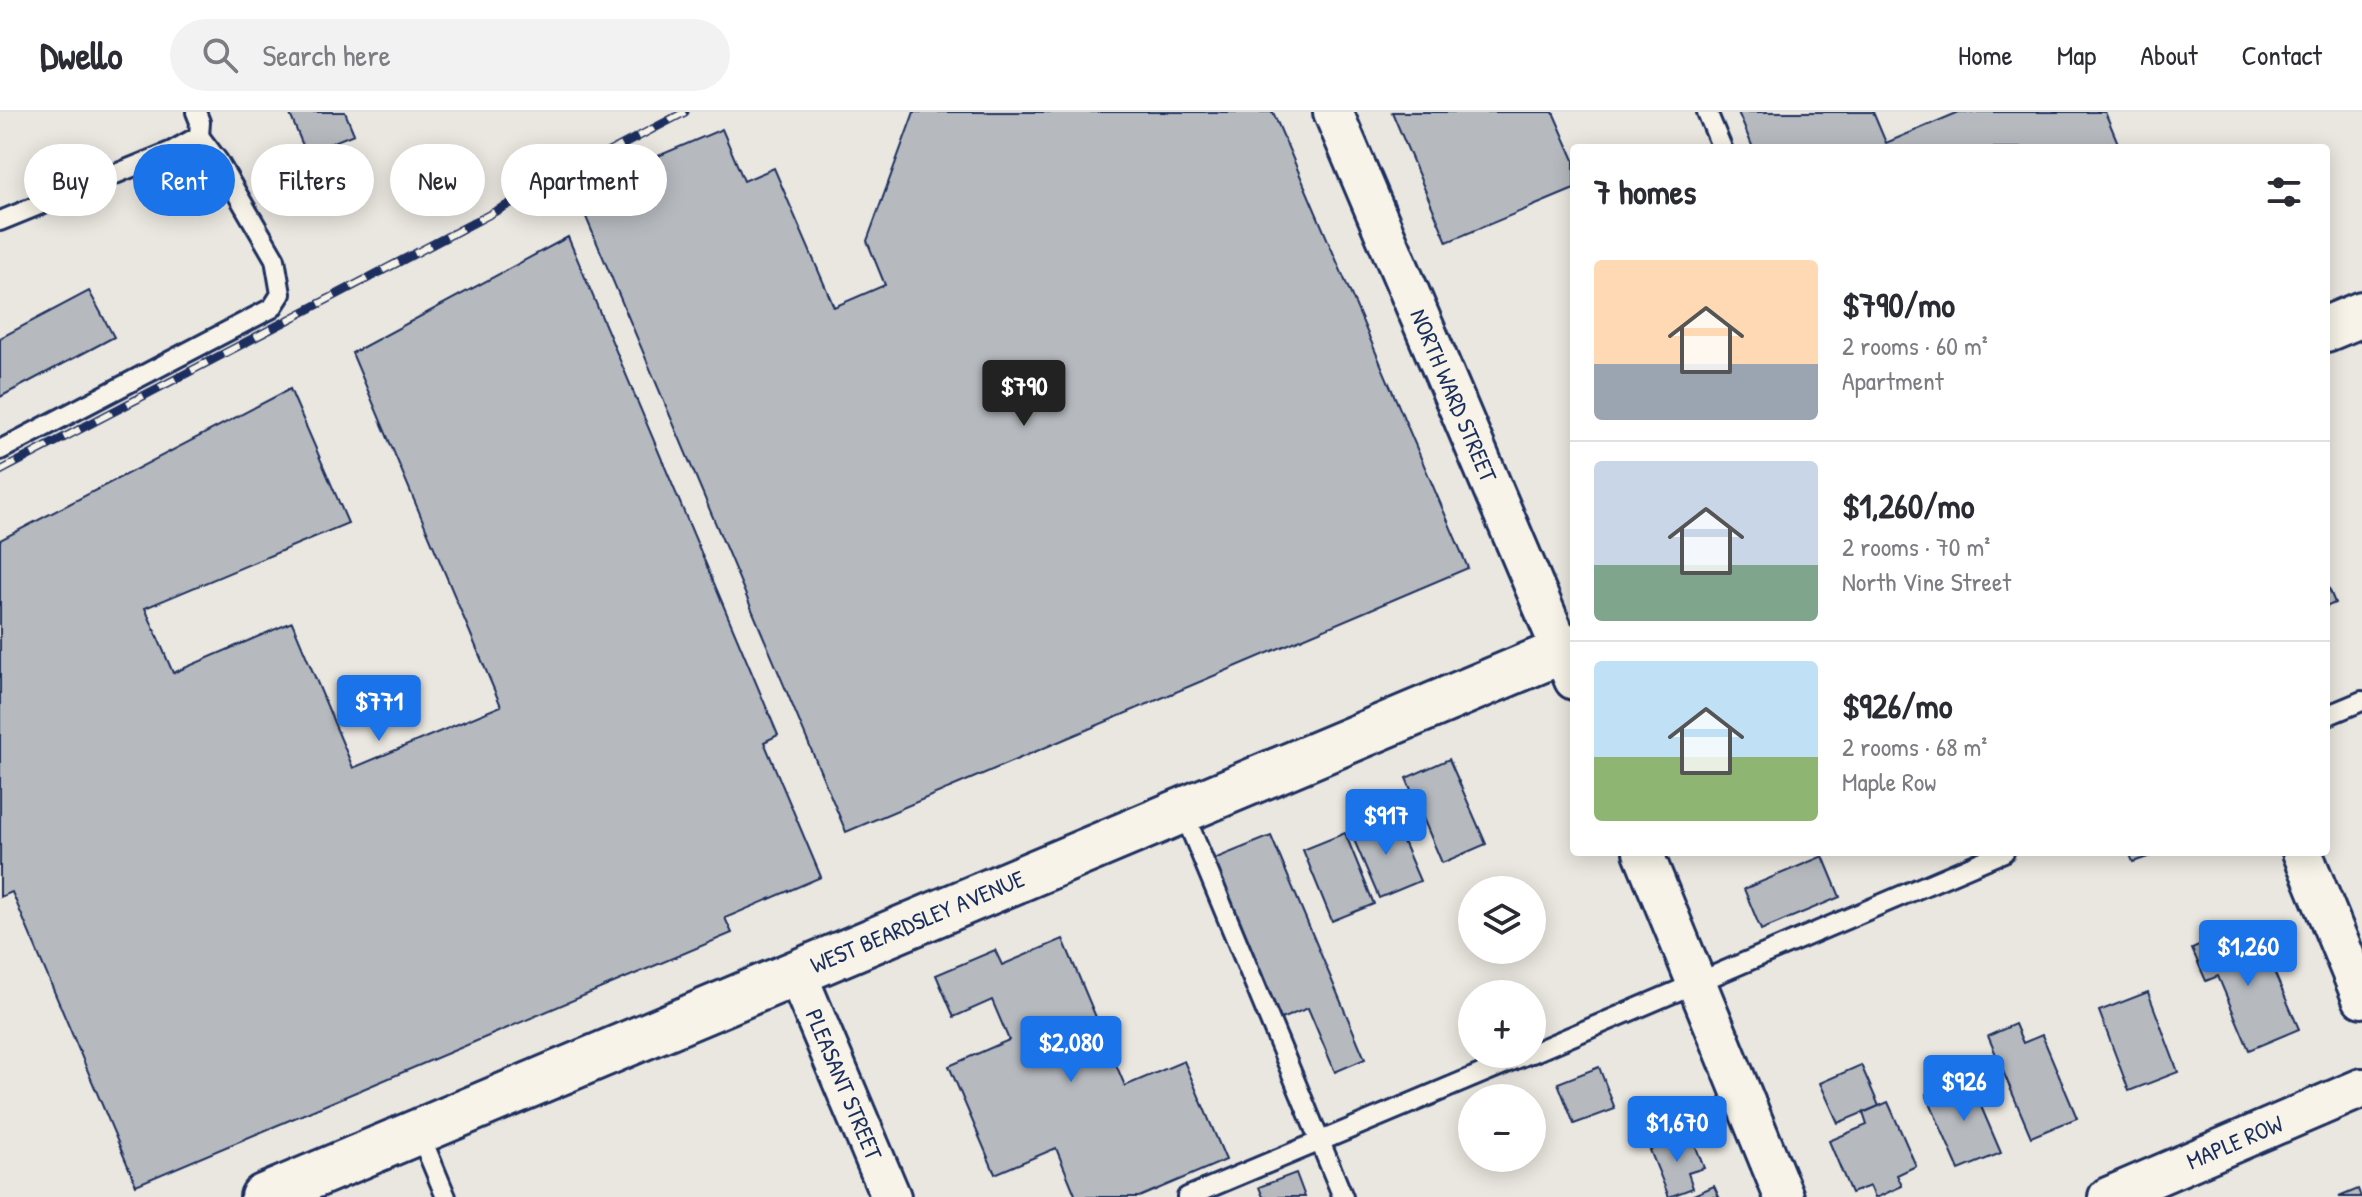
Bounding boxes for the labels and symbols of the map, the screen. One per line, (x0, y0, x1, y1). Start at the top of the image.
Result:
street label: NORTH WARD STREET (1403, 304, 1505, 487)
pin: $790 (977, 360, 1071, 428)
pin: $771 (332, 675, 426, 743)
pin: $917 (1339, 789, 1433, 857)
street label: WEST BEARDSLEY AVENUE (805, 862, 1029, 980)
pin: $1,260 (2183, 920, 2313, 988)
street label: PLEASANT STREET (799, 1004, 891, 1165)
pin: $2,080 (1006, 1016, 1136, 1084)
pin: $926 (1917, 1055, 2011, 1123)
pin: $1,670 (1612, 1096, 1742, 1164)
street label: MAPLE ROW (2181, 1107, 2288, 1176)

